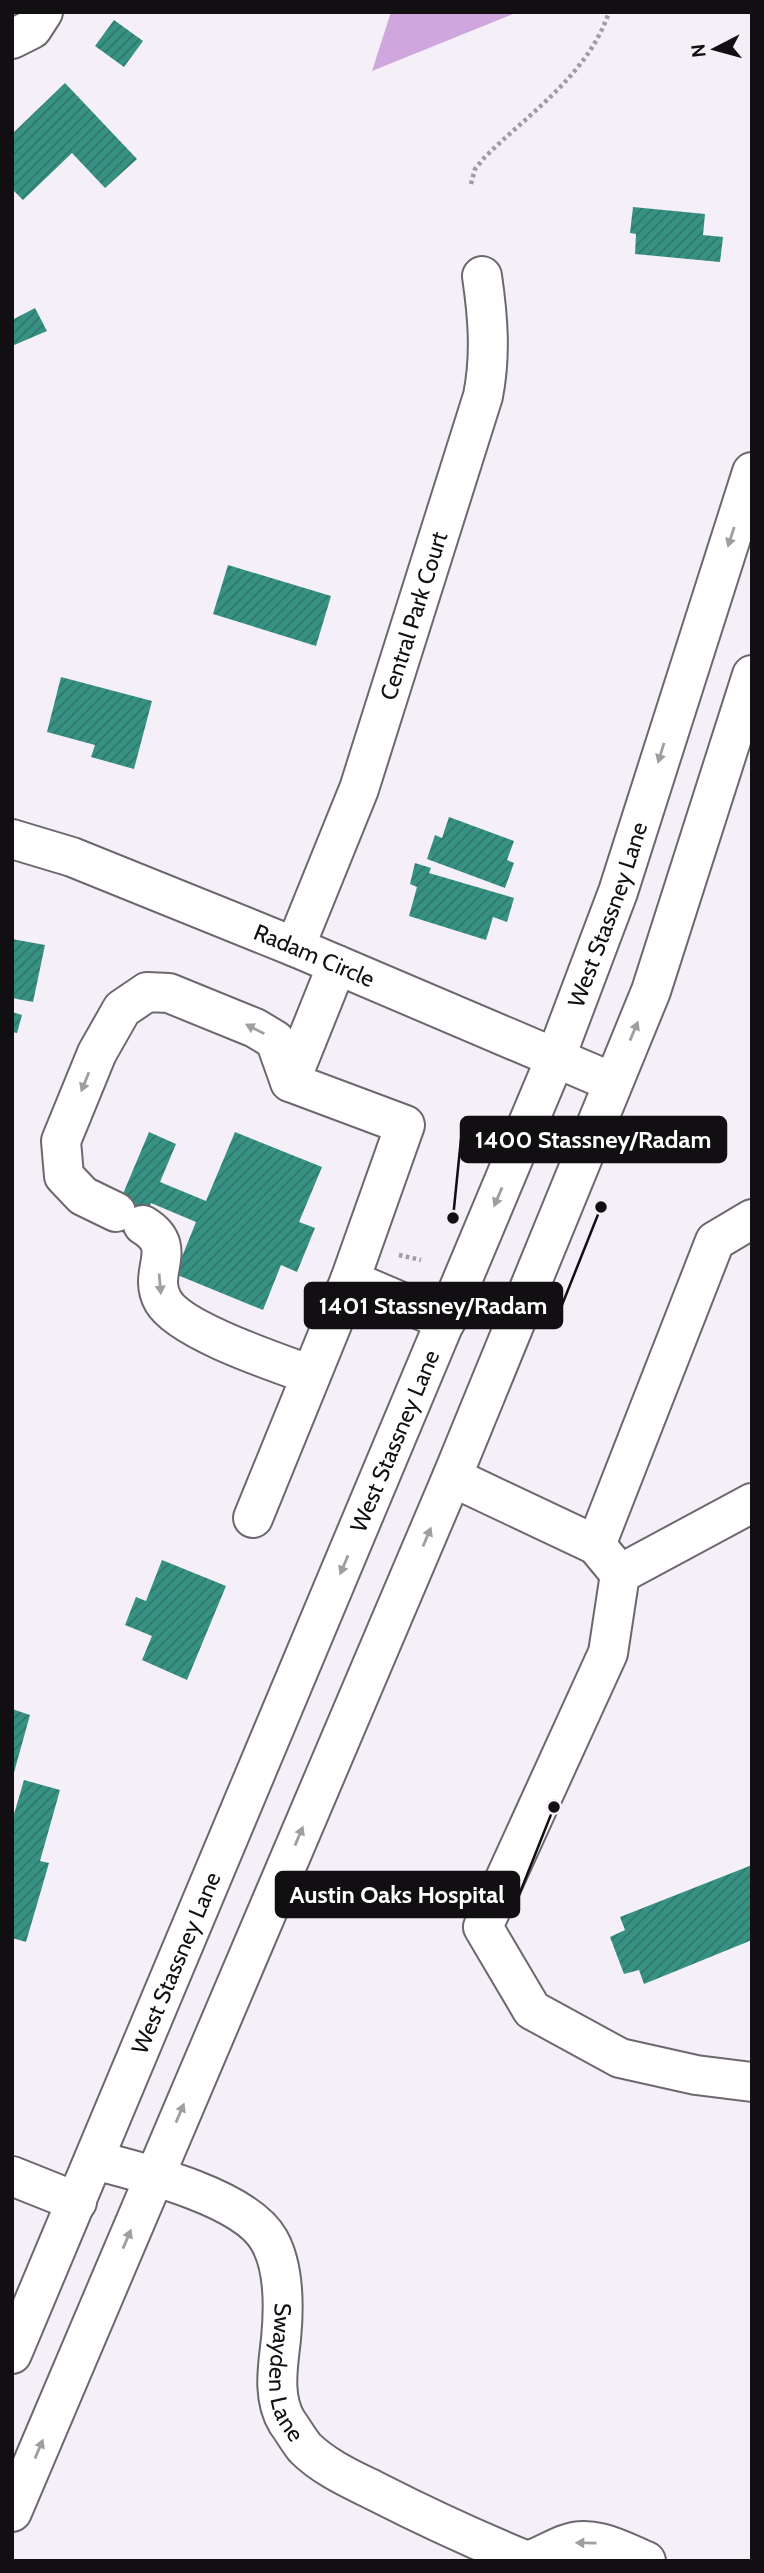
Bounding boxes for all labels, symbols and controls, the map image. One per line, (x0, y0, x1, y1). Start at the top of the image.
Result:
north arrow (680, 14, 750, 84)
text: N (686, 43, 711, 59)
one-way arrow (725, 526, 735, 547)
street label: Central Park Court (374, 528, 453, 704)
one-way arrow (656, 743, 666, 764)
street label: West Stassney Lane (562, 818, 653, 1011)
street label: Radam Circle (250, 918, 379, 993)
one-way arrow (629, 1021, 640, 1042)
one-way arrow (245, 1023, 265, 1034)
one-way arrow (79, 1072, 90, 1093)
callout: 1400 Stassney/Radam (461, 1117, 726, 1162)
text: 1400 Stassney/Radam (475, 1125, 711, 1154)
one-way arrow (492, 1186, 503, 1207)
one-way arrow (155, 1273, 166, 1295)
callout: 1401 Stassney/Radam (305, 1283, 562, 1328)
text: 1401 Stassney/Radam (319, 1291, 547, 1320)
street label: West Stassney Lane (344, 1346, 445, 1536)
one-way arrow (422, 1526, 433, 1547)
one-way arrow (339, 1554, 350, 1575)
one-way arrow (293, 1826, 305, 1846)
street label: West Stassney Lane (125, 1868, 227, 2058)
callout: Austin Oaks Hospital (276, 1872, 519, 1917)
text: Austin Oaks Hospital (290, 1880, 504, 1909)
one-way arrow (175, 2102, 186, 2123)
one-way arrow (121, 2229, 132, 2250)
street label: Swayden Lane (263, 2303, 310, 2447)
one-way arrow (33, 2438, 44, 2459)
one-way arrow (575, 2537, 597, 2548)

